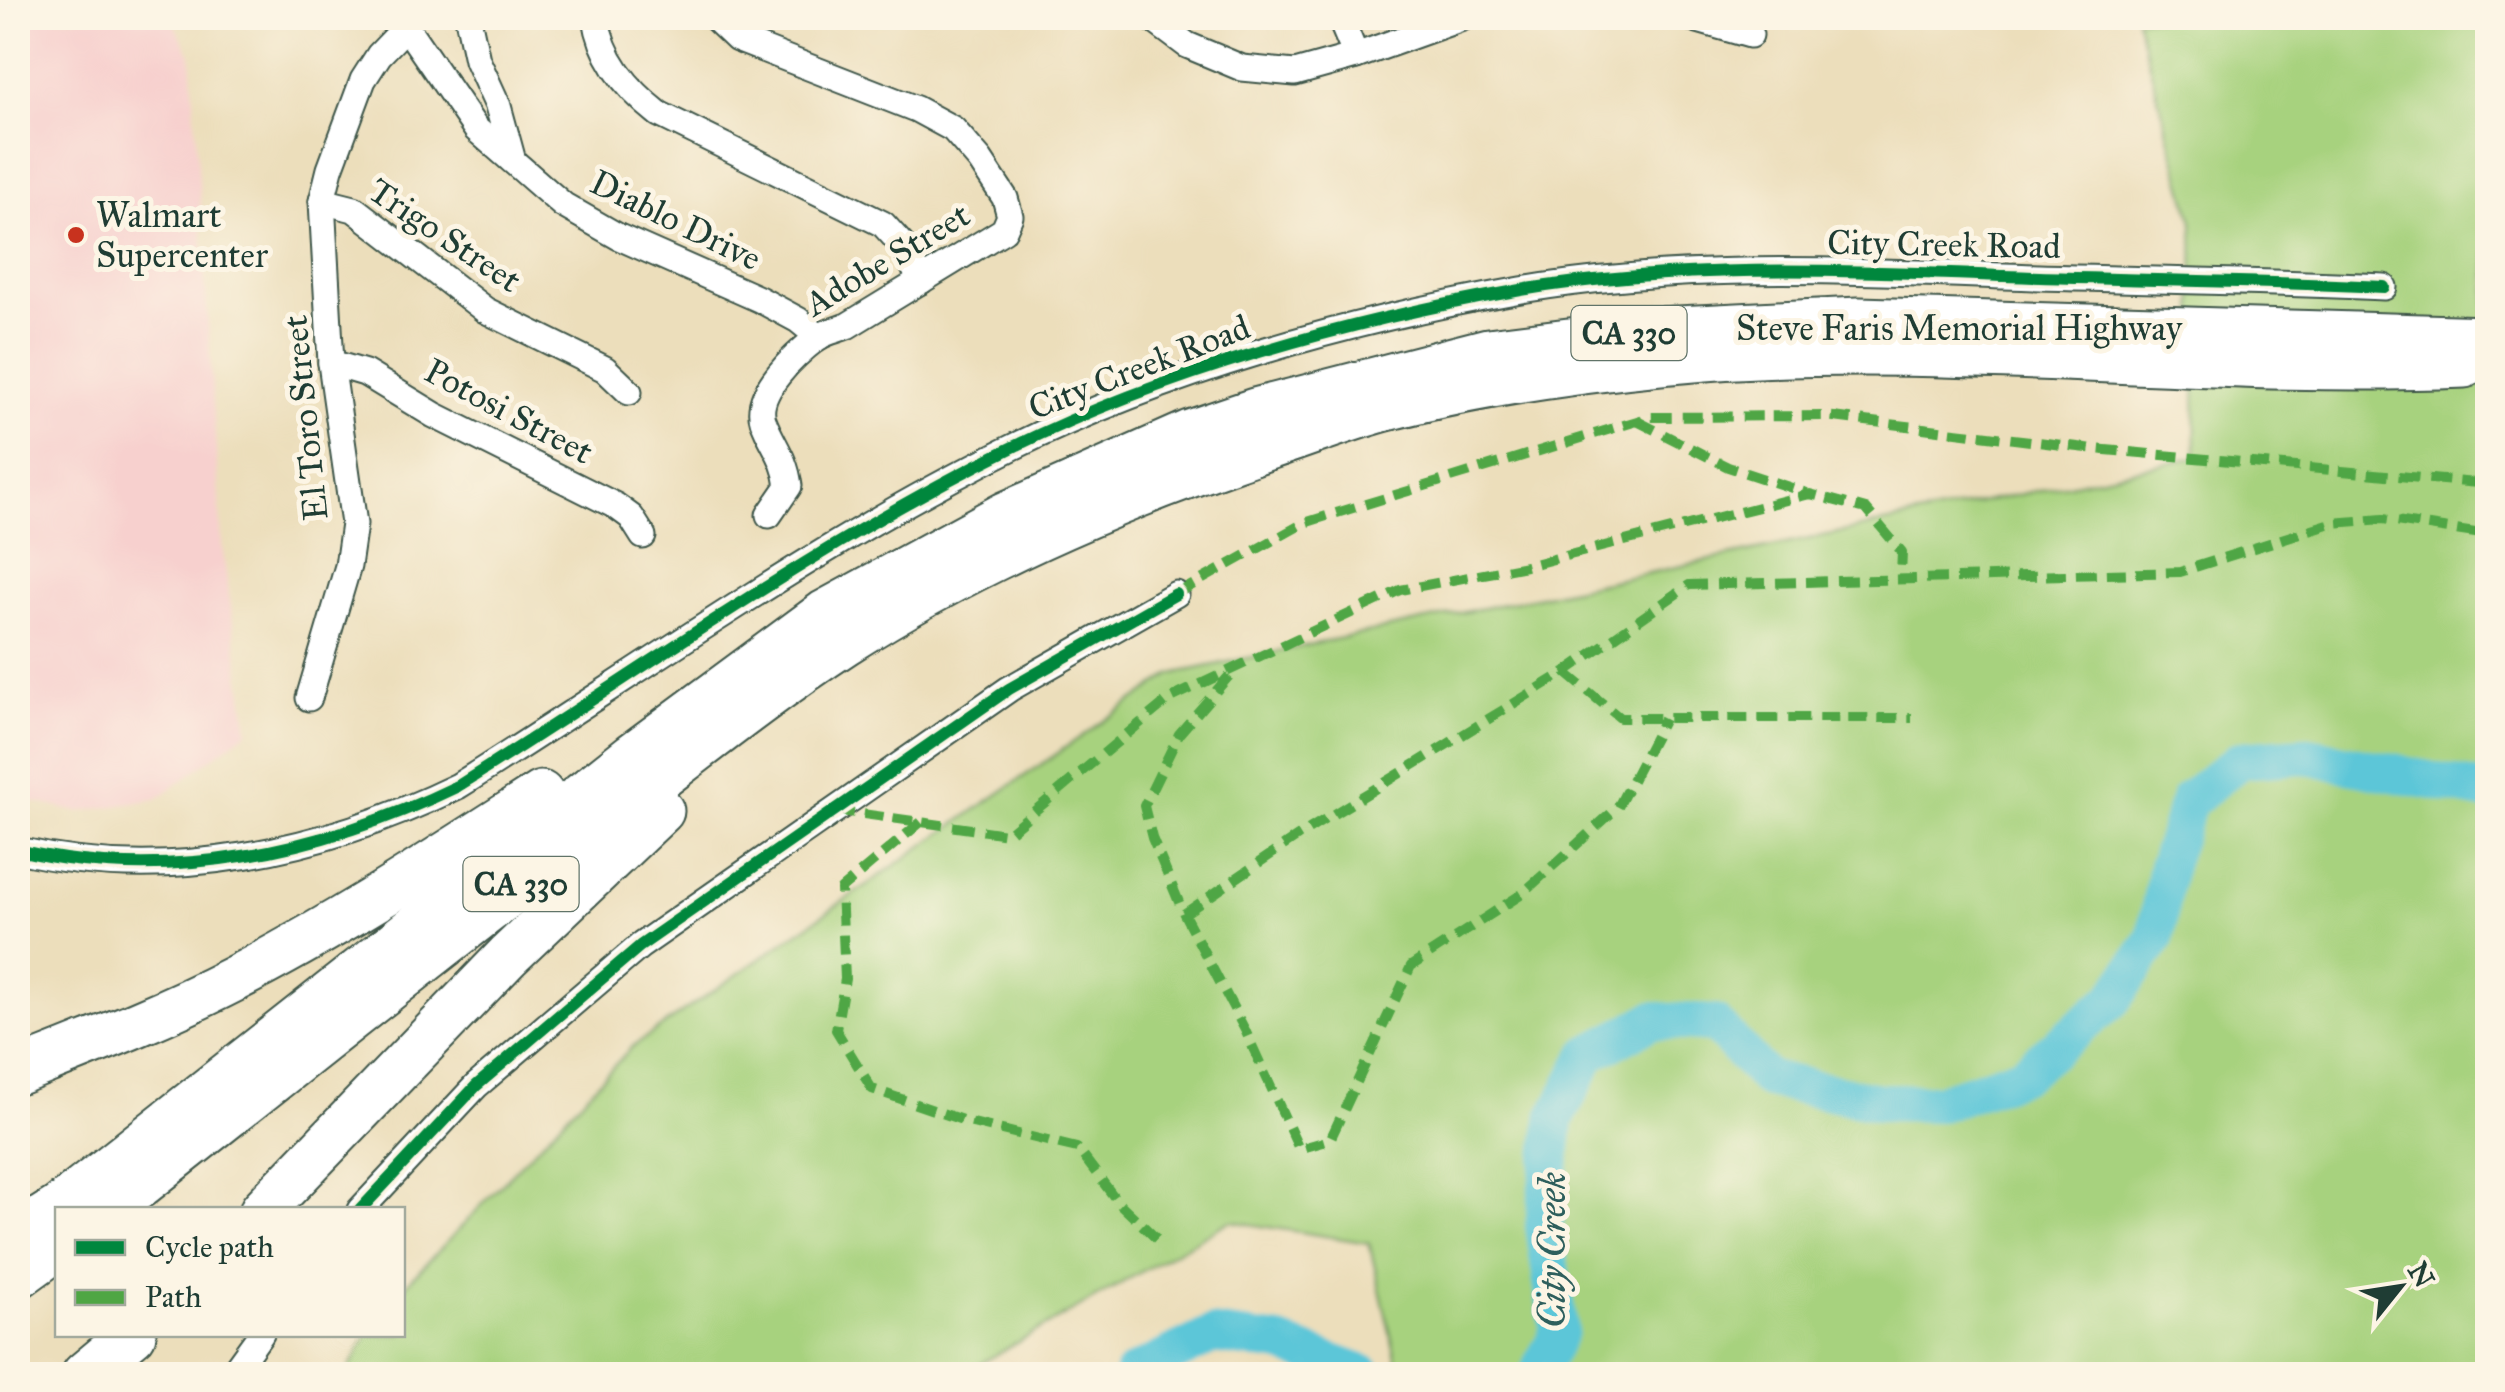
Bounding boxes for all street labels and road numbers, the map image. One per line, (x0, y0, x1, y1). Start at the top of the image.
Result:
street label: Diablo Drive (583, 161, 768, 280)
street label: Trigo Street (360, 169, 529, 302)
street label: Adobe Street (795, 193, 978, 327)
street label: City Creek Road (1827, 221, 2062, 268)
street label: City Creek Road (1022, 305, 1256, 429)
road number: CA 330 (1572, 306, 1686, 360)
street label: Steve Faris Memorial Highway (1736, 307, 2183, 350)
street label: El Toro Street (273, 313, 338, 523)
street label: Potosi Street (417, 349, 600, 474)
road number: CA 330 (464, 857, 578, 911)

